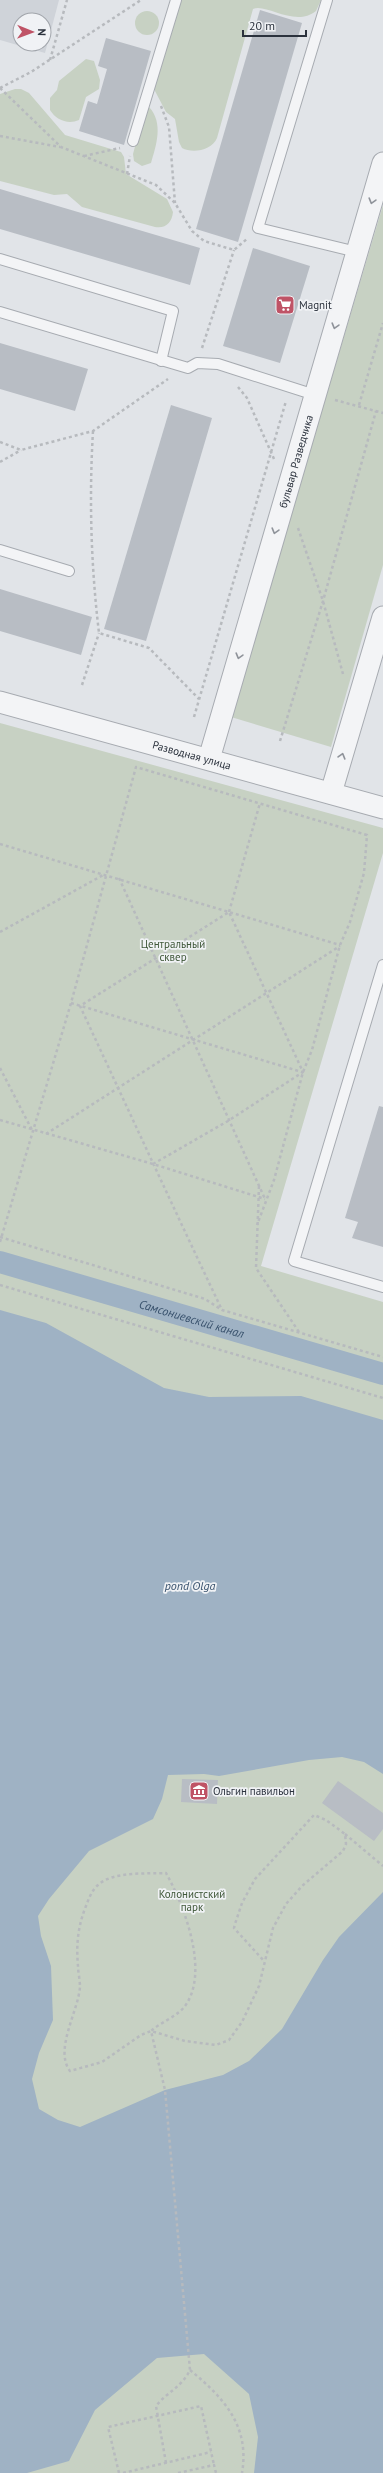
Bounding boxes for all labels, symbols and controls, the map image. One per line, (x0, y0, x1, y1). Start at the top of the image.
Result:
north arrow (12, 12, 52, 52)
scale bar (243, 12, 306, 38)
text: 20 m (249, 18, 275, 33)
text: N (35, 28, 49, 36)
one-way arrow (368, 197, 377, 204)
supermarket icon: Magnit (274, 294, 296, 316)
place label: Magnit (299, 298, 332, 312)
one-way arrow (332, 322, 340, 329)
street label: бульвар Разведчика (276, 413, 316, 510)
one-way arrow (271, 527, 280, 534)
one-way arrow (235, 652, 244, 659)
street label: Разводная улица (151, 738, 233, 773)
one-way arrow (337, 752, 346, 759)
park label: Центральный сквер (141, 937, 205, 964)
water label: Самсониевский канал (138, 1296, 246, 1341)
water label: pond Olga (164, 1578, 215, 1593)
museum icon: Ольгин павильон (188, 1780, 210, 1802)
place label: Ольгин павильон (213, 1784, 295, 1798)
park label: Колонистский парк (159, 1887, 225, 1914)

